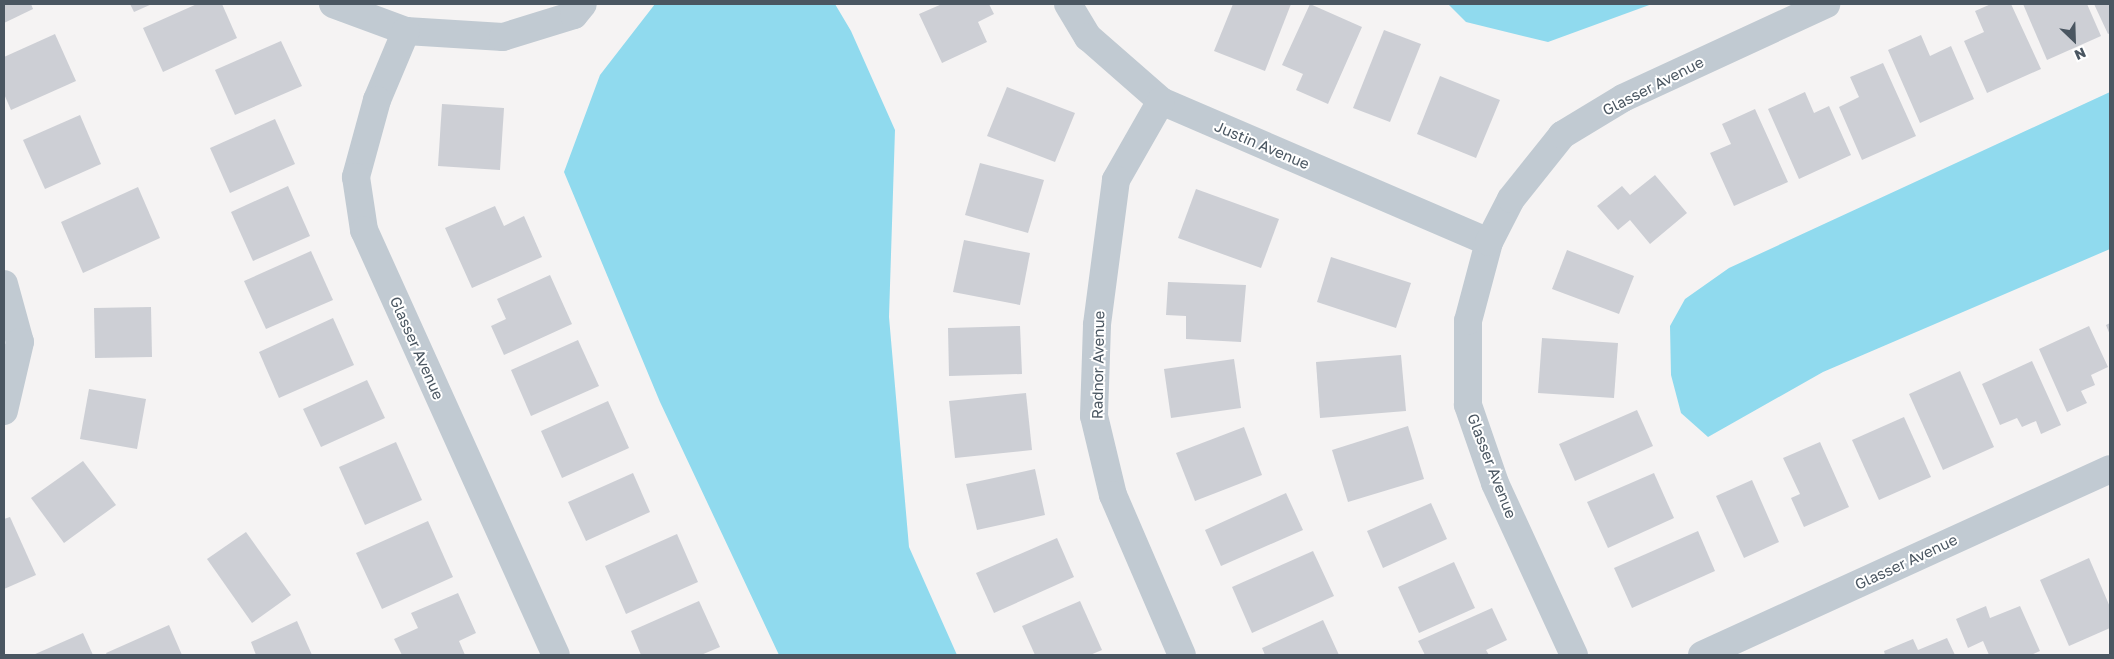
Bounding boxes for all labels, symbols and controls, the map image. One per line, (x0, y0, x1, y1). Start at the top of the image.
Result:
north arrow (2049, 15, 2099, 65)
text: N (2072, 44, 2089, 64)
street label: Glasser Avenue (1599, 53, 1707, 119)
street label: Justin Avenue (1212, 117, 1312, 173)
street label: Glasser Avenue (386, 294, 448, 402)
street label: Radnor Avenue (1088, 311, 1108, 419)
street label: Glasser Avenue (1464, 411, 1520, 521)
street label: Glasser Avenue (1852, 530, 1960, 594)

